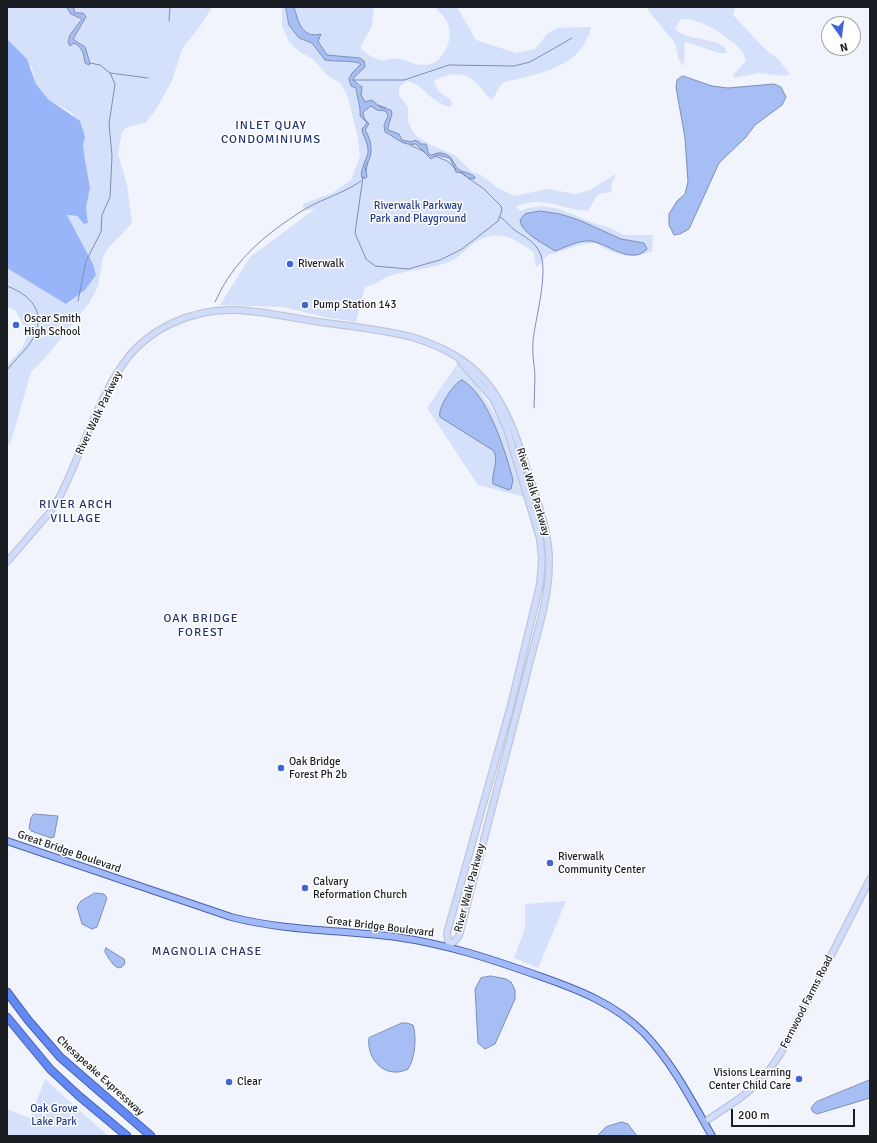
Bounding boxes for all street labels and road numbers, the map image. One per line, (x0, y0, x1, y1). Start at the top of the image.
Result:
street label: River Walk Parkway (73, 369, 125, 457)
street label: River Walk Parkway (513, 446, 553, 538)
street label: Great Bridge Boulevard (15, 828, 123, 876)
street label: River Walk Parkway (452, 842, 488, 934)
street label: Great Bridge Boulevard (325, 914, 435, 940)
street label: Fernwood Farms Road (778, 953, 836, 1051)
street label: Chesapeake Expressway (54, 1033, 146, 1119)

